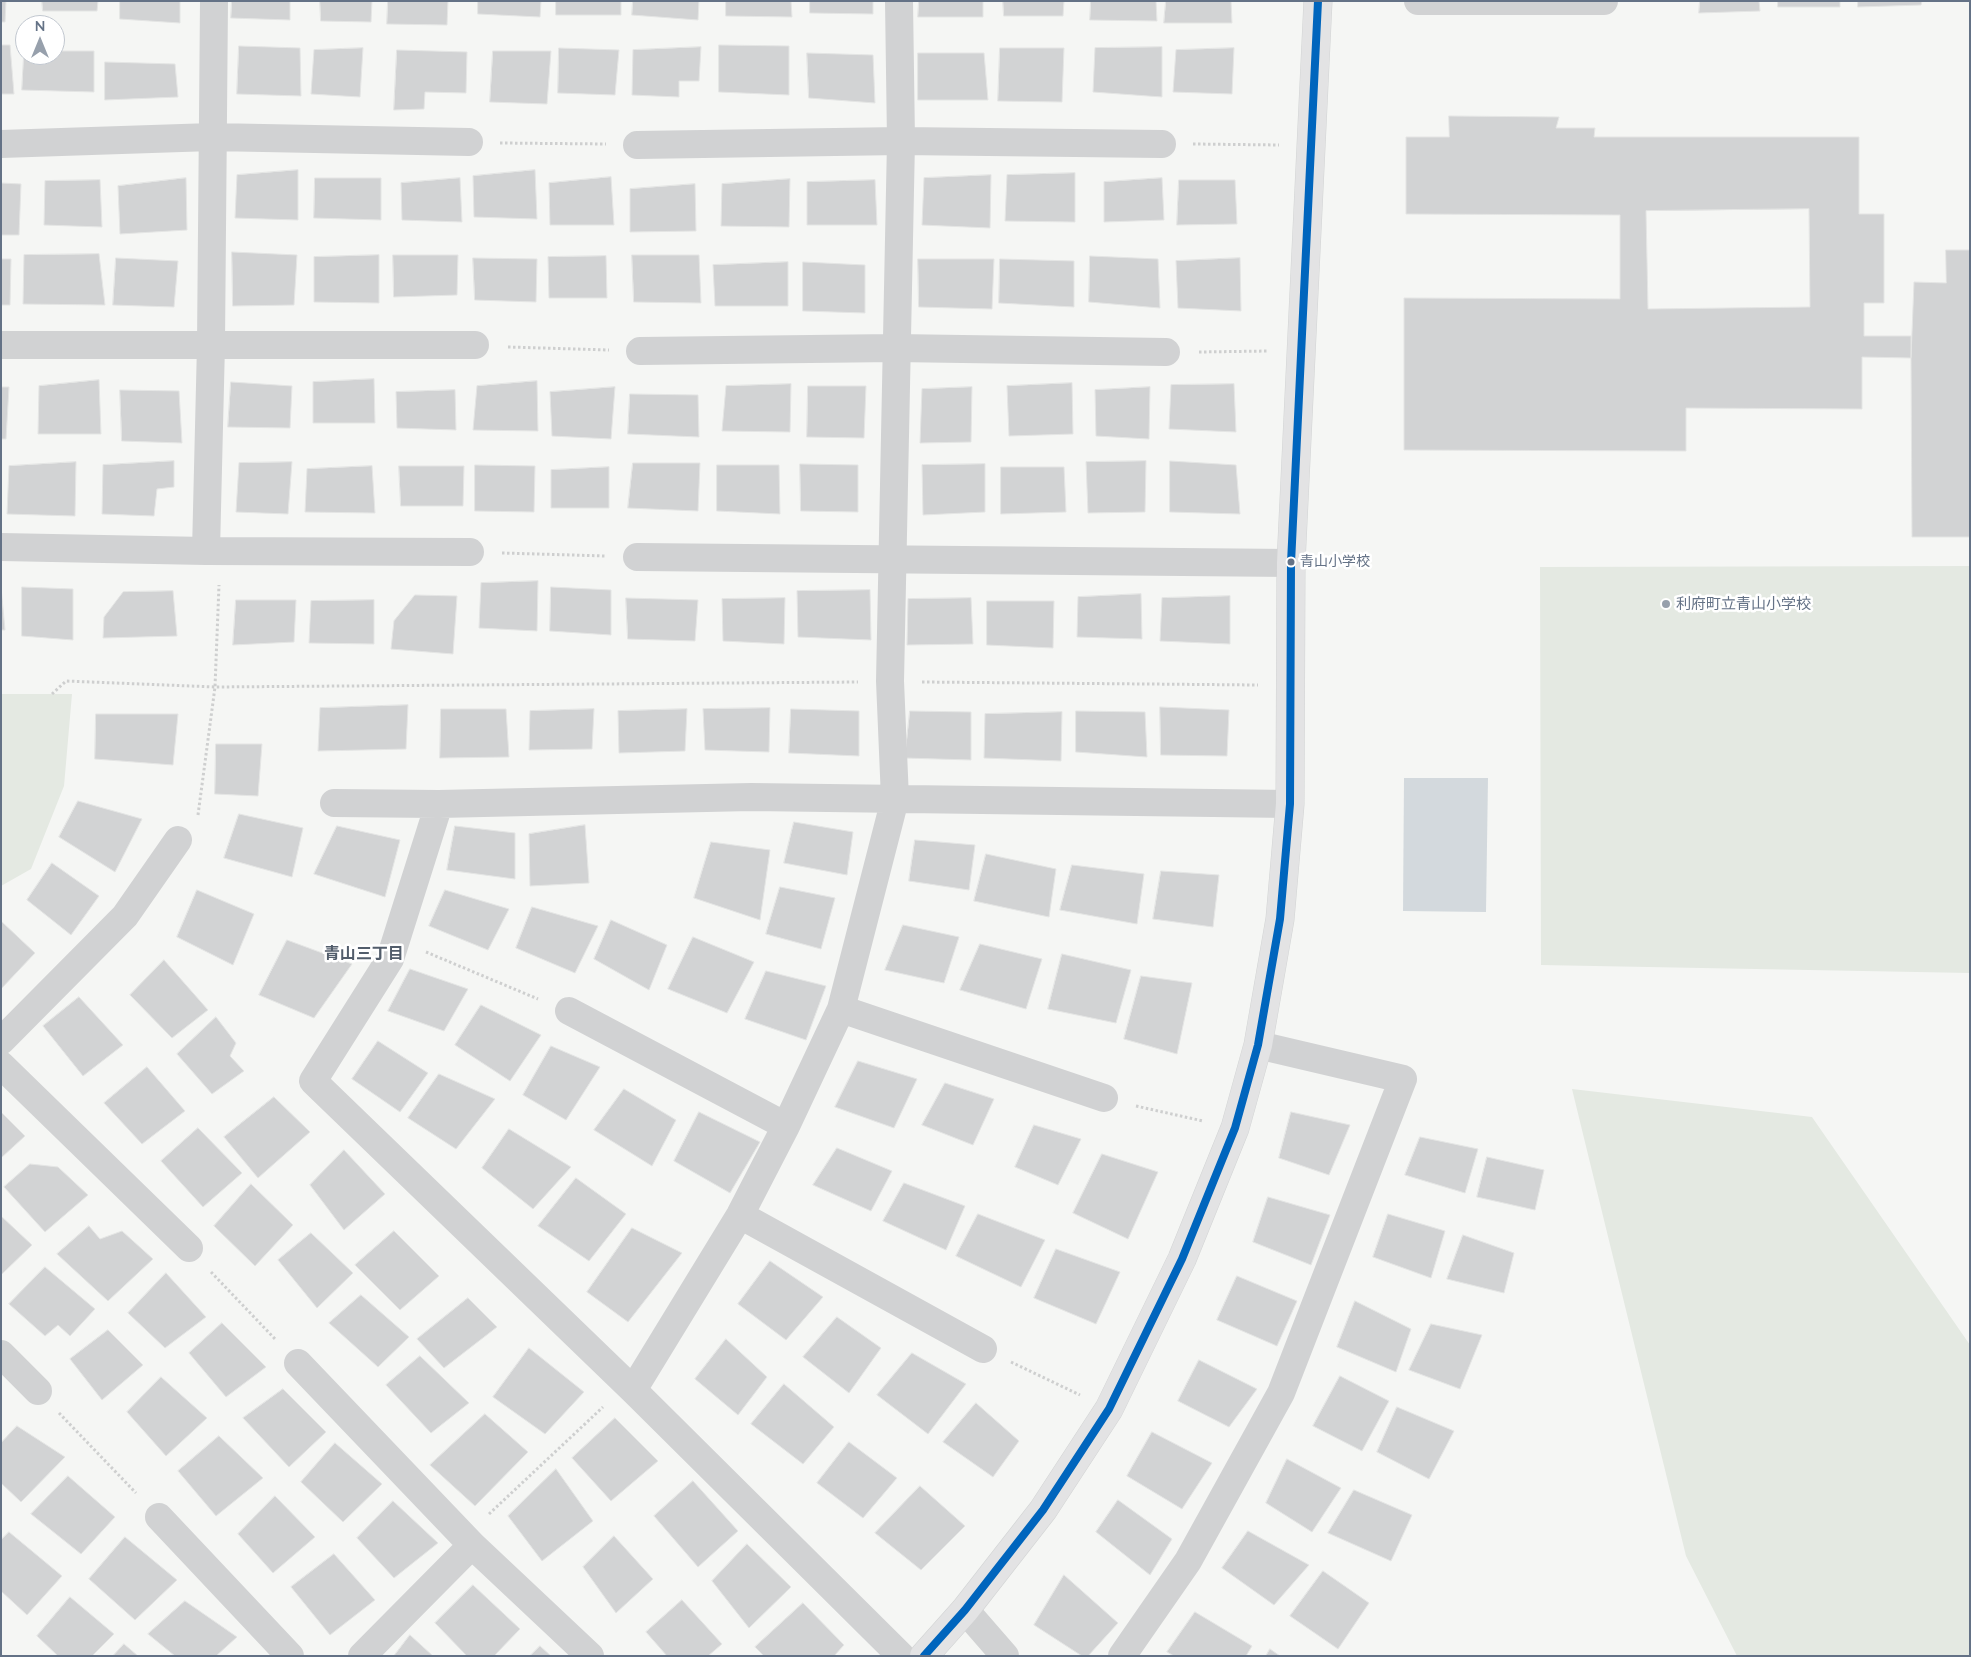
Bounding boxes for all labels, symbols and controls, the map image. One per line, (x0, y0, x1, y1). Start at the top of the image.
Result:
north arrow (15, 15, 65, 65)
text: N (35, 17, 45, 35)
place label: 青山小学校 (1300, 554, 1370, 570)
marker: 青山小学校 (1286, 557, 1296, 567)
place label: 利府町立青山小学校 (1676, 595, 1811, 613)
marker: 利府町立青山小学校 (1660, 598, 1672, 610)
district label: 青山三丁目 (324, 944, 404, 964)

